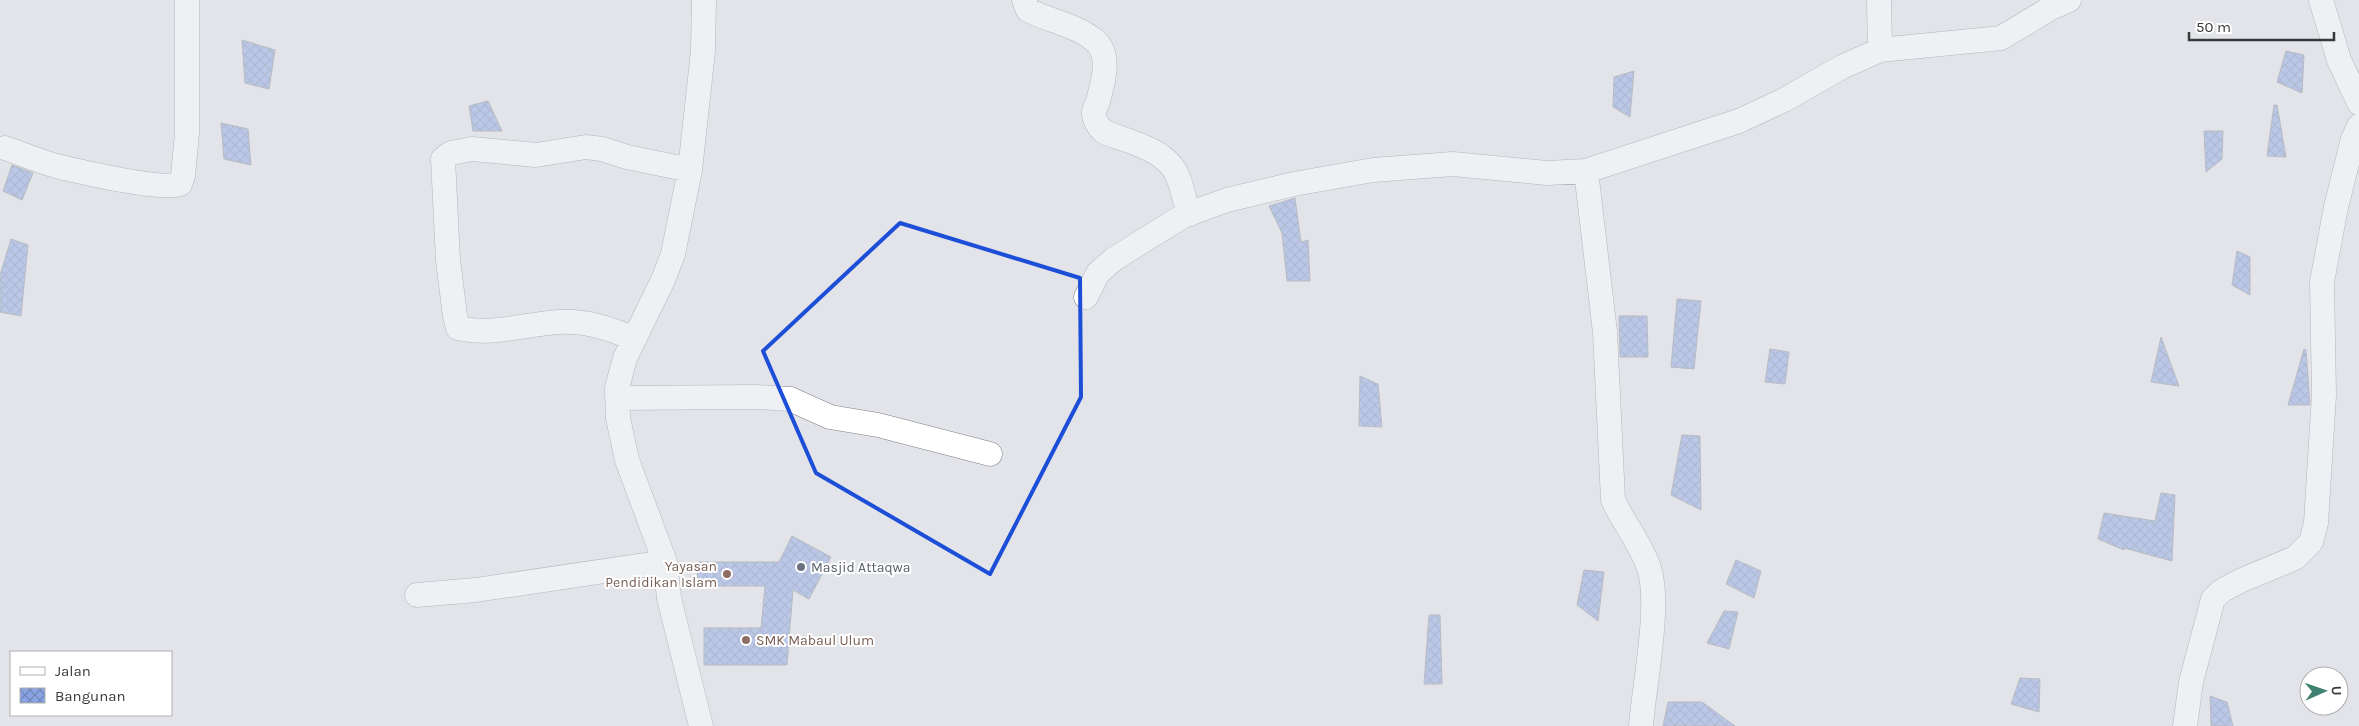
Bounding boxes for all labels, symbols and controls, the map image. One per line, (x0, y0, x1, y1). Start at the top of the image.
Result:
scale bar (2189, 10, 2334, 42)
text: 50 m (2196, 18, 2231, 36)
place label: Yayasan Pendidikan Islam (605, 558, 717, 591)
place label: Masjid Attaqwa (811, 559, 910, 576)
marker: Masjid Attaqwa (795, 561, 807, 573)
marker: Yayasan Pendidikan Islam (721, 568, 733, 580)
place label: SMK Mabaul Ulum (756, 632, 874, 649)
marker: SMK Mabaul Ulum (740, 634, 752, 646)
legend (10, 651, 172, 716)
text: Jalan (55, 662, 91, 680)
north arrow (2299, 666, 2349, 716)
text: U (2328, 685, 2345, 696)
text: Bangunan (55, 687, 126, 705)

